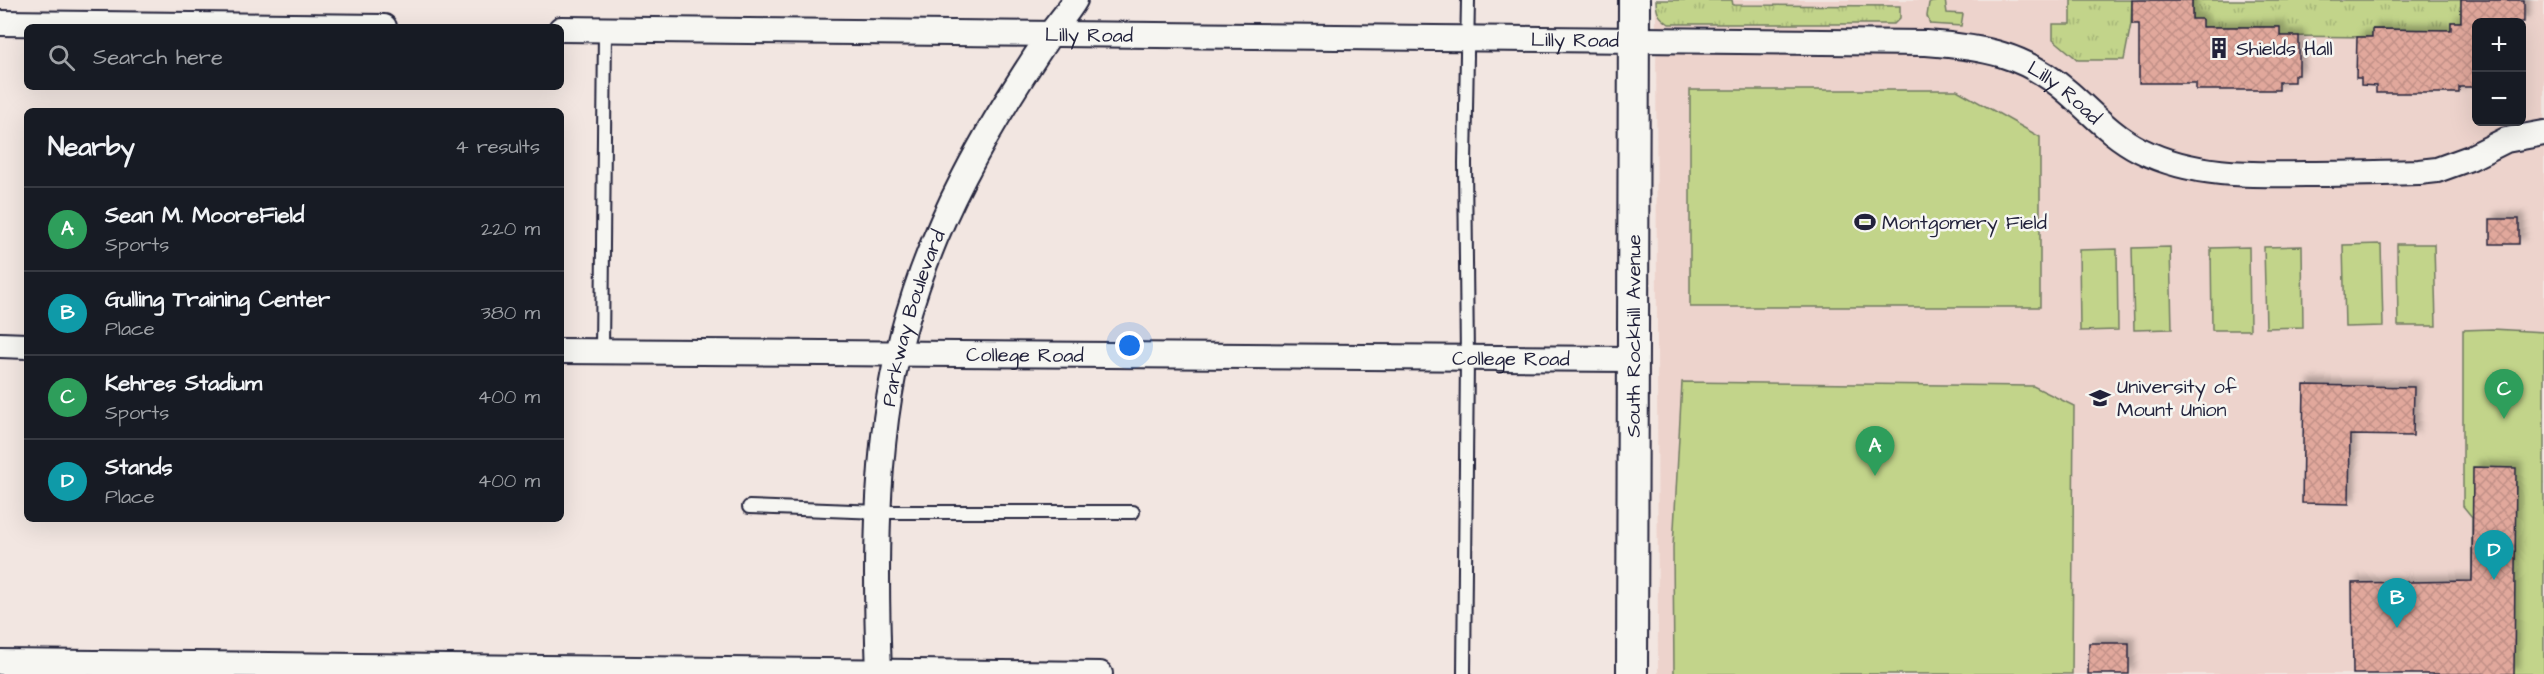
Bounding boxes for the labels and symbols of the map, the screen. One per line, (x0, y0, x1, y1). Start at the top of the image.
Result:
street label: Lilly Road (1045, 21, 1133, 50)
street label: Lilly Road (1531, 26, 1619, 55)
place label: Shields Hall (2236, 35, 2333, 63)
building icon: Shields Hall (2207, 36, 2231, 60)
street label: Lilly Road (2022, 54, 2107, 131)
place label: Montgomery Field (1882, 209, 2047, 238)
sports icon: Montgomery Field (1853, 210, 1877, 234)
street label: Parkway Boulevard (875, 226, 952, 409)
street label: South Rockhill Avenue (1620, 234, 1648, 438)
your location (1115, 331, 1144, 360)
street label: College Road (966, 341, 1084, 370)
street label: College Road (1452, 345, 1570, 374)
pin: C (2484, 370, 2524, 419)
place label: University of Mount Union (2117, 373, 2237, 424)
school or university icon: University of Mount Union (2088, 386, 2112, 410)
pin: A (1856, 426, 1894, 476)
pin: D (2474, 530, 2514, 580)
pin: B (2378, 578, 2416, 628)

